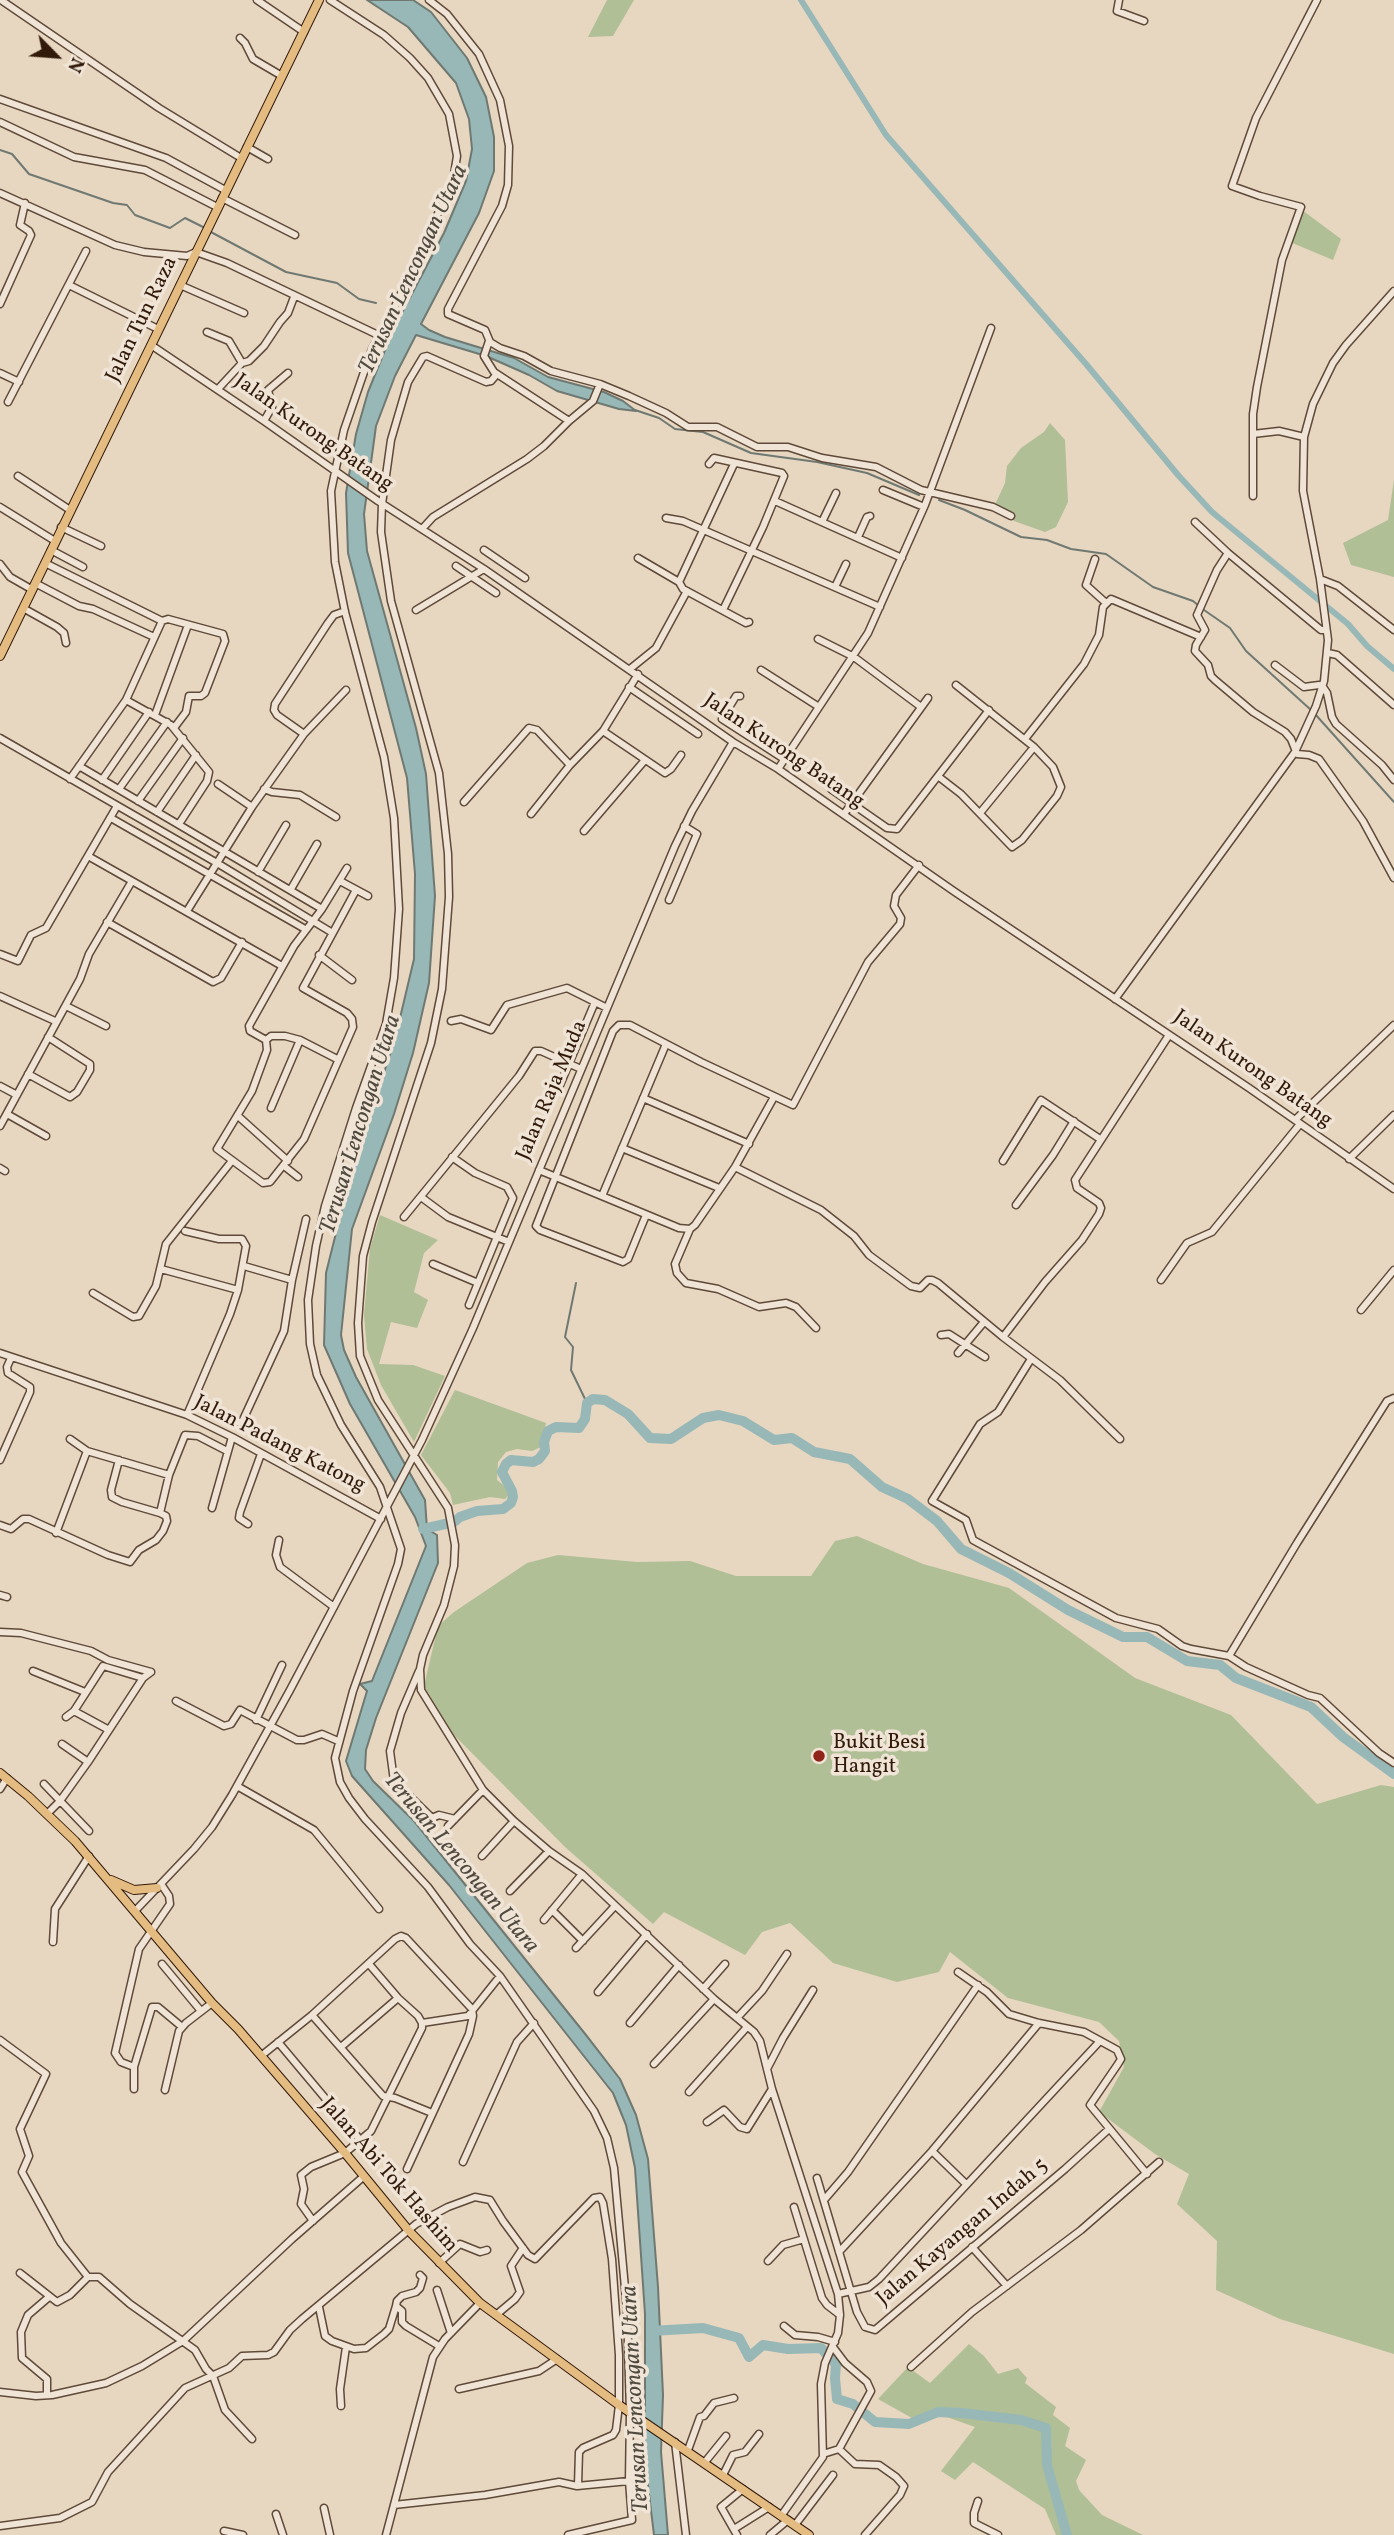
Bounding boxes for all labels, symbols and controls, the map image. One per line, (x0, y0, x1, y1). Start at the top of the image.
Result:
north arrow (21, 21, 91, 91)
text: N (60, 53, 90, 77)
water label: Terusan Lencongan Utara (354, 161, 476, 379)
street label: Jalan Tun Raza (102, 253, 184, 387)
street label: Jalan Kurong Batang (228, 370, 398, 498)
street label: Jalan Kurong Batang (698, 689, 868, 815)
street label: Jalan Kurong Batang (1167, 1006, 1337, 1134)
water label: Terusan Lencongan Utara (316, 1012, 408, 1238)
street label: Jalan Raja Muda (512, 1017, 594, 1165)
street label: Jalan Padang Katong (189, 1391, 369, 1499)
place label: Bukit Besi Hangit (833, 1731, 926, 1781)
marker: Bukit Besi Hangit (811, 1748, 827, 1764)
water label: Terusan Lencongan Utara (376, 1768, 544, 1960)
street label: Jalan Abi Tok Hashim (314, 2093, 462, 2259)
street label: Jalan Kayangan Indah 5 (872, 2154, 1054, 2312)
water label: Terusan Lencongan Utara (617, 2285, 657, 2513)

